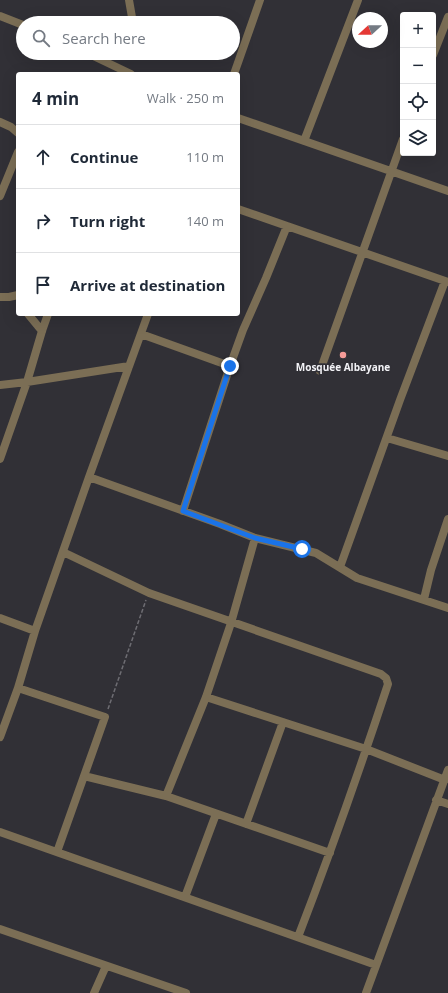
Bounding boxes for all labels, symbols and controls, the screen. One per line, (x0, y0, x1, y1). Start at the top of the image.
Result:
north arrow (352, 12, 388, 48)
map controls (400, 12, 436, 156)
button: + (400, 12, 436, 48)
search box (16, 16, 240, 60)
icon: search (30, 27, 52, 49)
text: Search here (62, 28, 146, 48)
button: − (400, 48, 436, 84)
button: locate (400, 84, 436, 120)
text: 4 min (32, 87, 79, 110)
text: Walk · 250 m (147, 89, 224, 107)
button: layers (400, 120, 436, 156)
icon: ahead (32, 146, 54, 168)
text: Continue (70, 147, 138, 167)
text: 110 m (186, 148, 224, 166)
icon: right (32, 210, 54, 232)
text: Turn right (70, 211, 145, 231)
text: 140 m (186, 212, 224, 230)
icon: arrive (32, 274, 54, 296)
text: Arrive at destination (70, 275, 225, 295)
marker: Mosquée Albayane (338, 350, 348, 360)
route end (221, 357, 239, 375)
place label: Mosquée Albayane (296, 360, 390, 374)
route start (293, 540, 311, 558)

